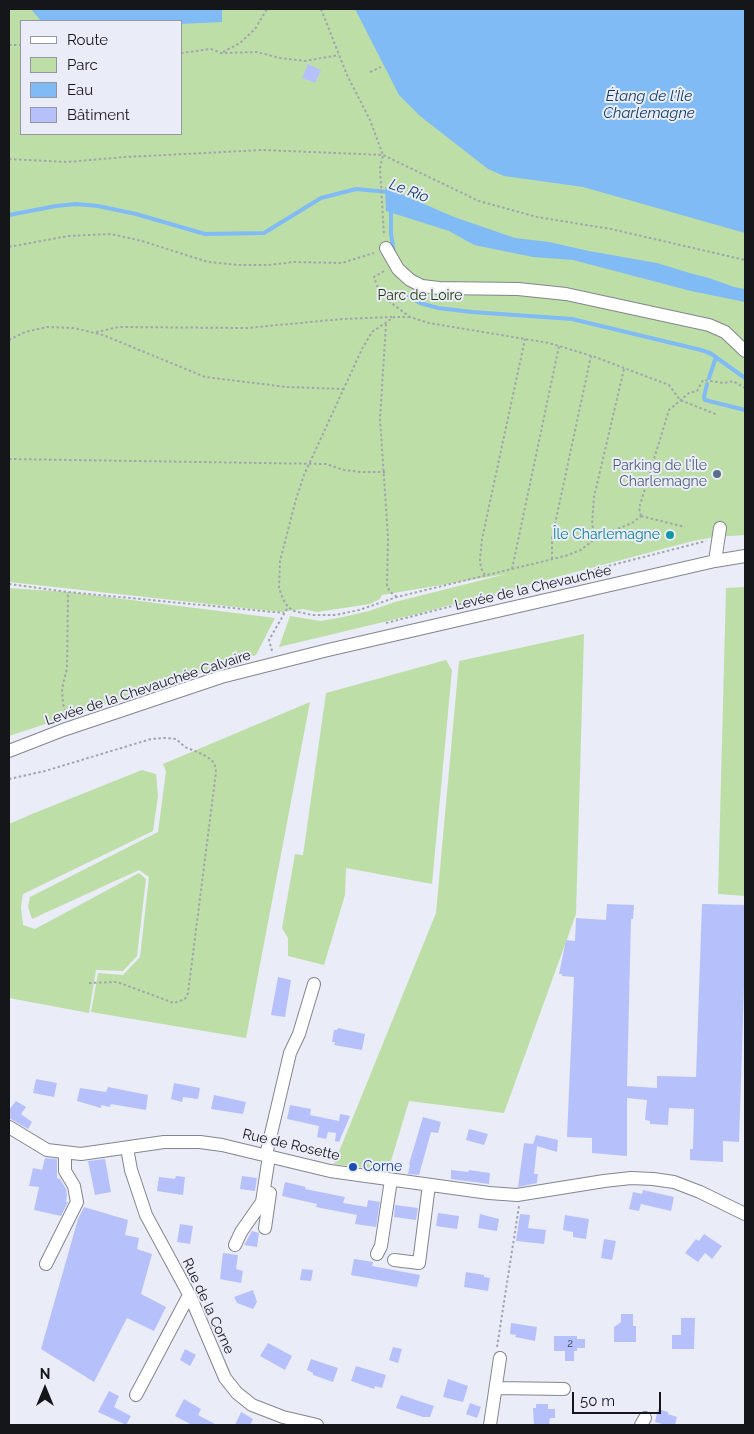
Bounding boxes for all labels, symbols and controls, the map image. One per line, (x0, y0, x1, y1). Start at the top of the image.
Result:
legend (20, 20, 182, 135)
text: Route (67, 31, 108, 49)
text: Parc (67, 56, 98, 74)
text: Eau (67, 81, 93, 99)
water label: Étang de l'Île Charlemagne (603, 87, 695, 122)
text: Bâtiment (67, 106, 130, 124)
water label: Le Rio (387, 175, 431, 207)
park label: Parc de Loire (378, 288, 462, 304)
place label: Parking de l'Île Charlemagne (613, 458, 707, 491)
marker: Parking de l'Île Charlemagne (711, 468, 723, 480)
place label: Île Charlemagne (553, 527, 660, 543)
marker: Île Charlemagne (664, 529, 676, 541)
street label: Levée de la Chevauchée (453, 562, 613, 614)
street label: Levée de la Chevauchée Calvaire (43, 647, 253, 729)
street label: Rue de Rosette (241, 1126, 341, 1164)
place label: Corne (363, 1159, 402, 1175)
marker: Corne (347, 1161, 359, 1173)
street label: Rue de la Corne (178, 1255, 238, 1357)
house number: 2 (567, 1337, 573, 1351)
north arrow (20, 1364, 70, 1414)
text: N (40, 1366, 50, 1382)
scale bar (574, 1382, 663, 1414)
text: 50 m (580, 1392, 615, 1410)

